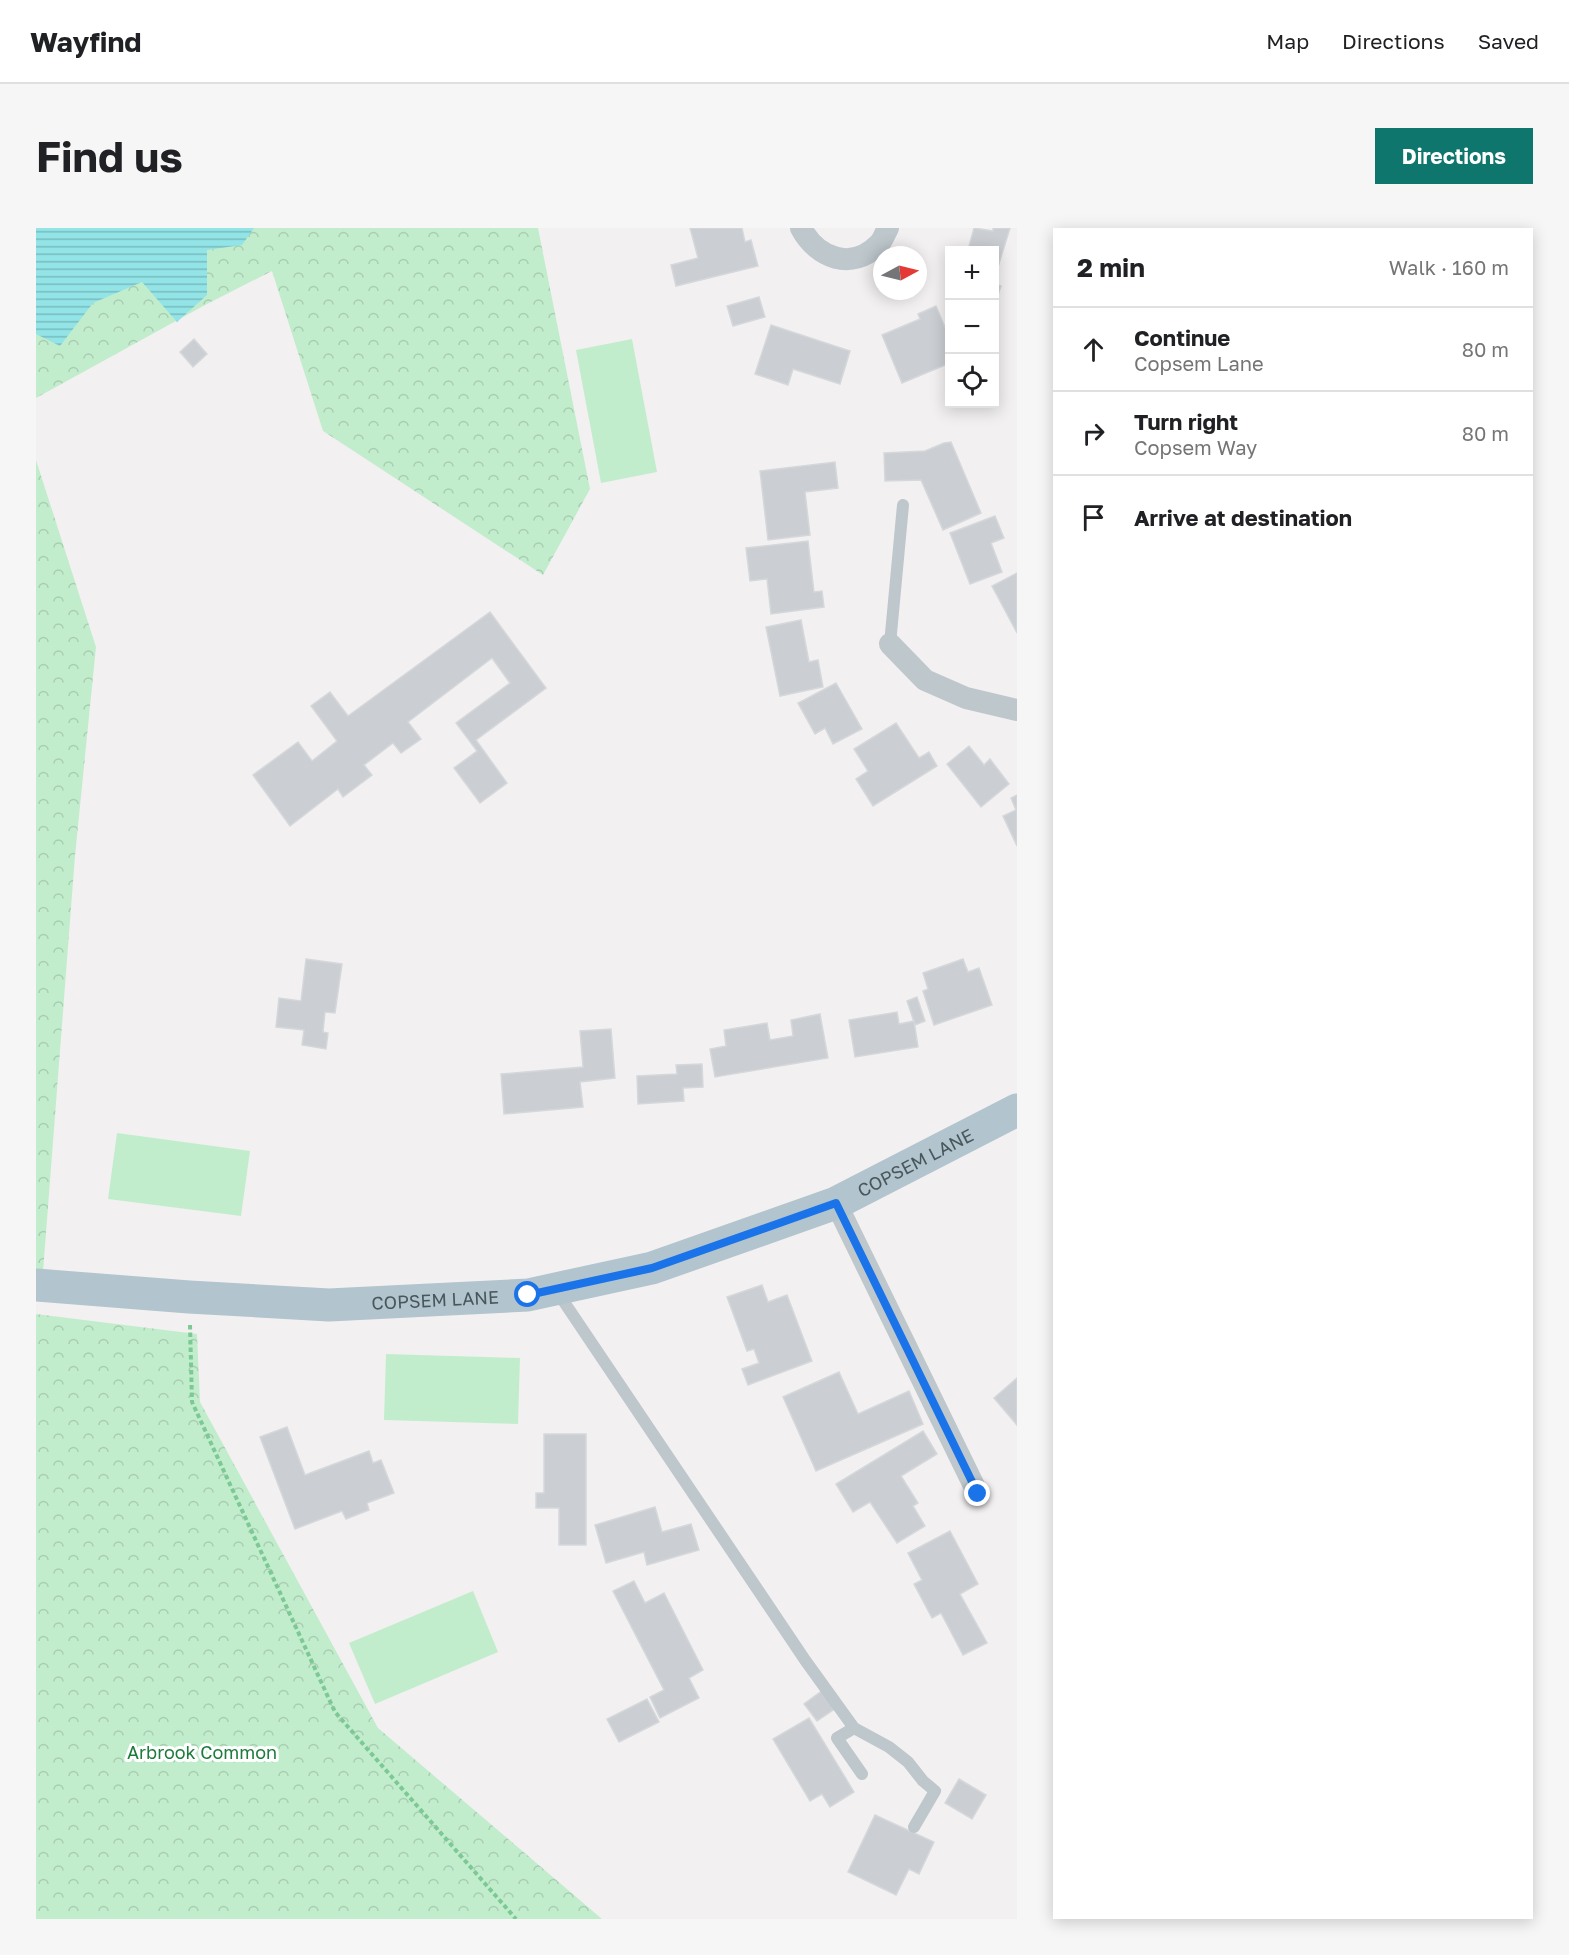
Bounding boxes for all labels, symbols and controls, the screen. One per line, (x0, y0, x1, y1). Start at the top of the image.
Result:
text: Wayfind (30, 25, 142, 58)
text: Map (1266, 28, 1309, 54)
text: Directions (1342, 28, 1445, 54)
text: Saved (1478, 28, 1539, 54)
button: Directions (1375, 128, 1533, 184)
text: Find us (36, 131, 183, 181)
north arrow (873, 246, 927, 300)
map controls (945, 246, 999, 408)
button: + (945, 246, 999, 300)
text: 2 min (1077, 252, 1145, 283)
text: Walk · 160 m (1389, 255, 1509, 279)
button: − (945, 300, 999, 354)
text: Continue (1134, 324, 1230, 351)
icon: ahead (1077, 333, 1110, 366)
text: 80 m (1462, 337, 1509, 361)
text: Copsem Lane (1134, 351, 1264, 375)
button: locate (945, 354, 999, 408)
text: Turn right (1134, 408, 1238, 435)
icon: right (1077, 417, 1110, 450)
text: 80 m (1462, 421, 1509, 445)
text: Copsem Way (1134, 435, 1257, 459)
icon: arrive (1077, 501, 1110, 534)
text: Arrive at destination (1134, 504, 1352, 531)
street label: COPSEM LANE (853, 1123, 977, 1201)
route start (514, 1281, 540, 1307)
street label: COPSEM LANE (371, 1285, 499, 1314)
route end (964, 1480, 990, 1506)
park label: Arbrook Common (127, 1741, 277, 1763)

